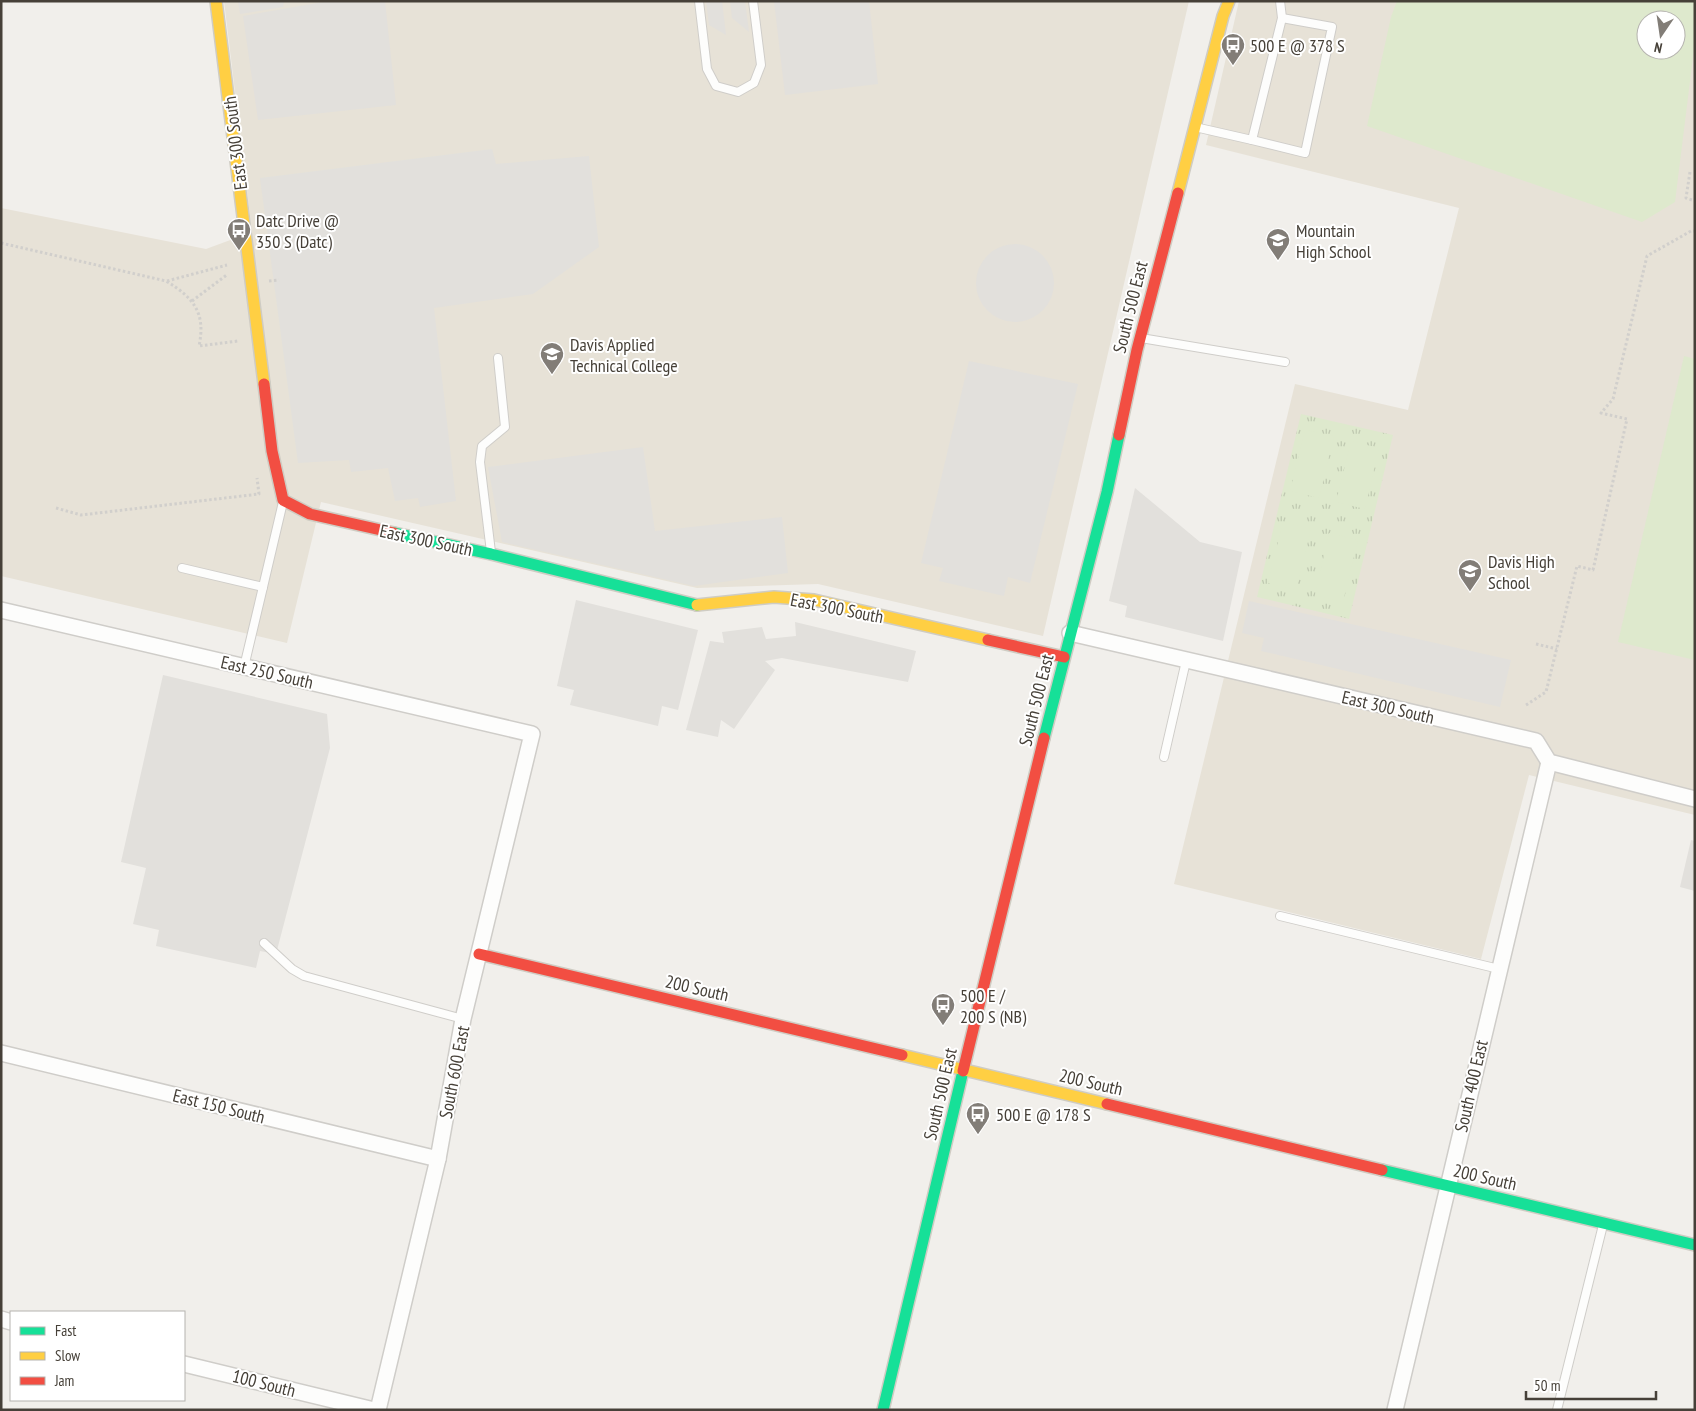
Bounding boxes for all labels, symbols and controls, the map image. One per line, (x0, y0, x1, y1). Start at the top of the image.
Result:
north arrow (1636, 10, 1686, 60)
bus stop icon: 500 E @ 378 S (1220, 32, 1246, 66)
place label: 500 E @ 378 S (1250, 34, 1345, 57)
text: N (1652, 38, 1664, 57)
street label: East 300 South (218, 95, 252, 191)
place label: Datc Drive @ 350 S (Datc) (256, 209, 339, 253)
bus stop icon: Datc Drive @ 350 S (Datc) (226, 217, 252, 251)
place label: Mountain High School (1296, 219, 1372, 263)
school or university icon: Mountain High School (1265, 227, 1291, 261)
street label: South 500 East (1107, 259, 1153, 355)
place label: Davis Applied Technical College (570, 333, 678, 377)
school or university icon: Davis Applied Technical College (539, 341, 565, 375)
street label: East 300 South (378, 519, 474, 561)
place label: Davis High School (1488, 550, 1555, 594)
school or university icon: Davis High School (1457, 558, 1483, 592)
street label: East 300 South (789, 588, 885, 628)
street label: East 250 South (219, 650, 315, 694)
street label: South 500 East (1013, 652, 1059, 748)
street label: East 300 South (1340, 685, 1436, 729)
street label: 200 South (663, 970, 731, 1006)
place label: 500 E / 200 S (NB) (960, 984, 1027, 1028)
bus stop icon: 500 E / 200 S (NB) (930, 992, 956, 1026)
street label: South 600 East (434, 1024, 474, 1120)
street label: South 400 East (1449, 1038, 1493, 1134)
street label: South 500 East (918, 1046, 962, 1142)
street label: 200 South (1057, 1064, 1125, 1100)
street label: East 150 South (171, 1083, 267, 1129)
bus stop icon: 500 E @ 178 S (965, 1101, 991, 1135)
place label: 500 E @ 178 S (996, 1103, 1091, 1126)
street label: 200 South (1451, 1159, 1519, 1195)
legend (10, 1311, 185, 1401)
text: Fast (55, 1321, 76, 1340)
text: Slow (55, 1346, 80, 1365)
street label: 100 South (230, 1364, 298, 1402)
scale bar (1526, 1368, 1656, 1400)
text: Jam (54, 1371, 74, 1390)
text: 50 m (1534, 1376, 1560, 1395)

